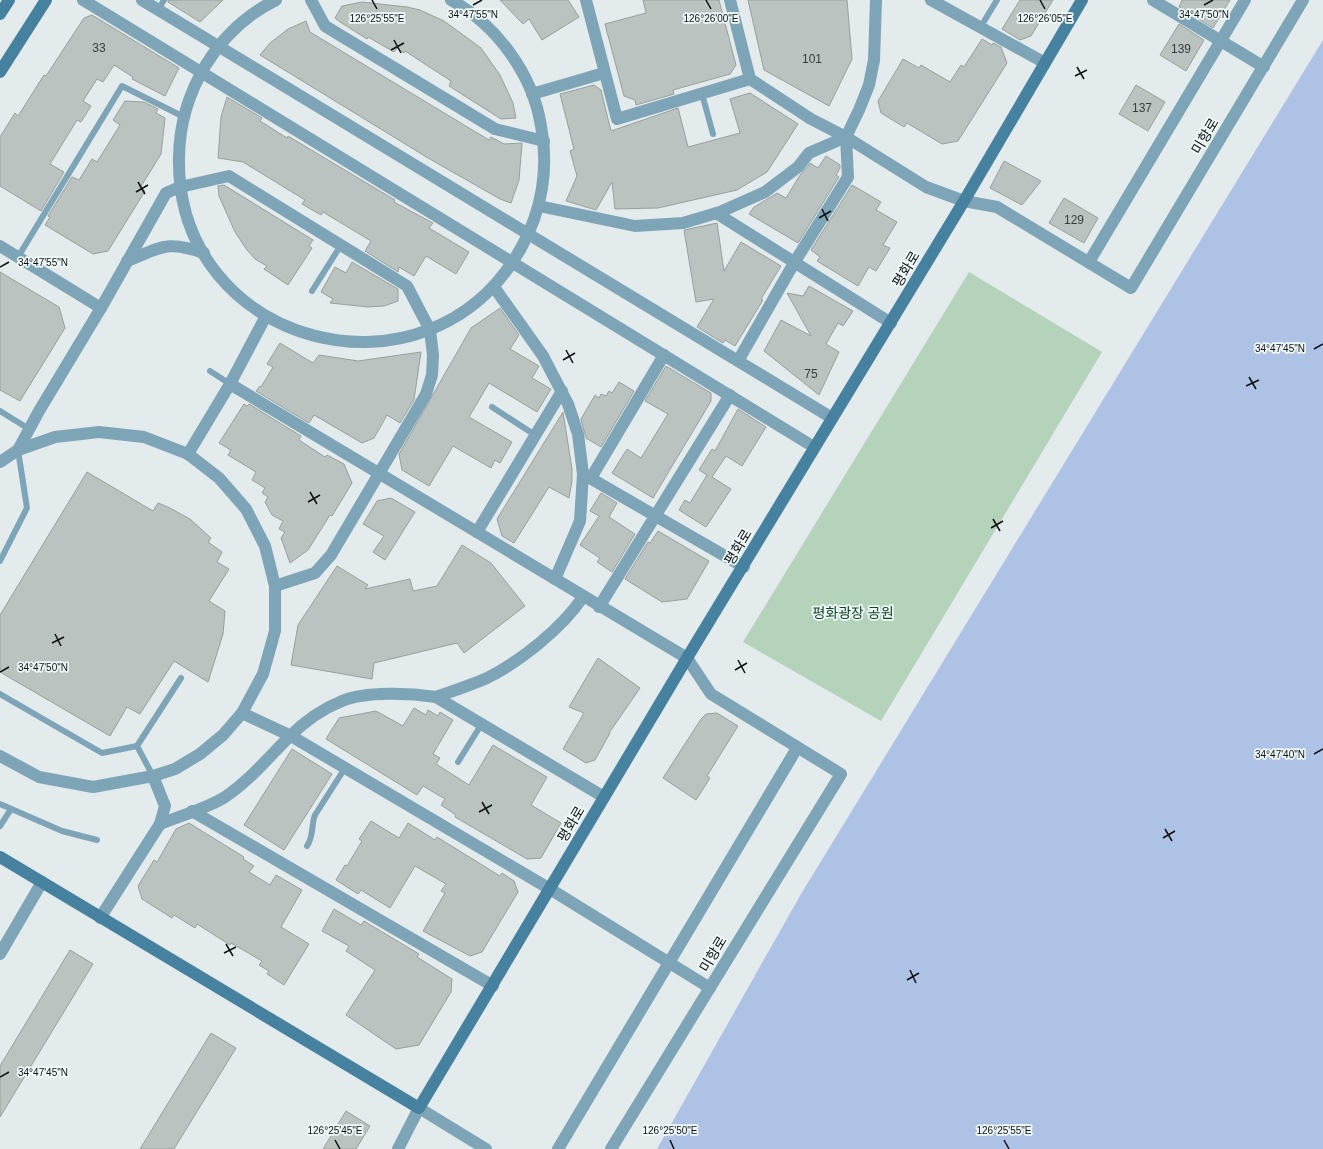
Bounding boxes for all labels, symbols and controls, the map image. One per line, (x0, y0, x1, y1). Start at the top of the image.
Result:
text: 34°47'55"N (448, 9, 498, 20)
text: 34°47'50"N (1179, 9, 1229, 20)
text: 126°25'55"E (349, 13, 405, 24)
text: 126°26'00"E (683, 13, 739, 24)
text: 126°26'05"E (1017, 13, 1073, 24)
house number: 33 (92, 41, 106, 55)
house number: 139 (1171, 42, 1191, 56)
house number: 101 (802, 52, 822, 66)
house number: 137 (1132, 101, 1152, 115)
street label: 미항로 (1188, 115, 1222, 157)
house number: 129 (1064, 213, 1084, 227)
street label: 평화로 (889, 248, 923, 290)
text: 34°47'55"N (18, 257, 68, 268)
text: 34°47'45"N (1255, 343, 1305, 354)
house number: 75 (804, 367, 818, 381)
street label: 평화로 (721, 526, 755, 568)
park label: 평화광장 공원 (812, 605, 894, 621)
text: 34°47'50"N (18, 662, 68, 673)
text: 34°47'40"N (1255, 749, 1305, 760)
street label: 평화로 (554, 803, 588, 845)
street label: 미항로 (696, 933, 730, 975)
text: 34°47'45"N (18, 1067, 68, 1078)
text: 126°25'45"E (307, 1125, 363, 1136)
text: 126°25'50"E (642, 1125, 698, 1136)
text: 126°25'55"E (976, 1125, 1032, 1136)

